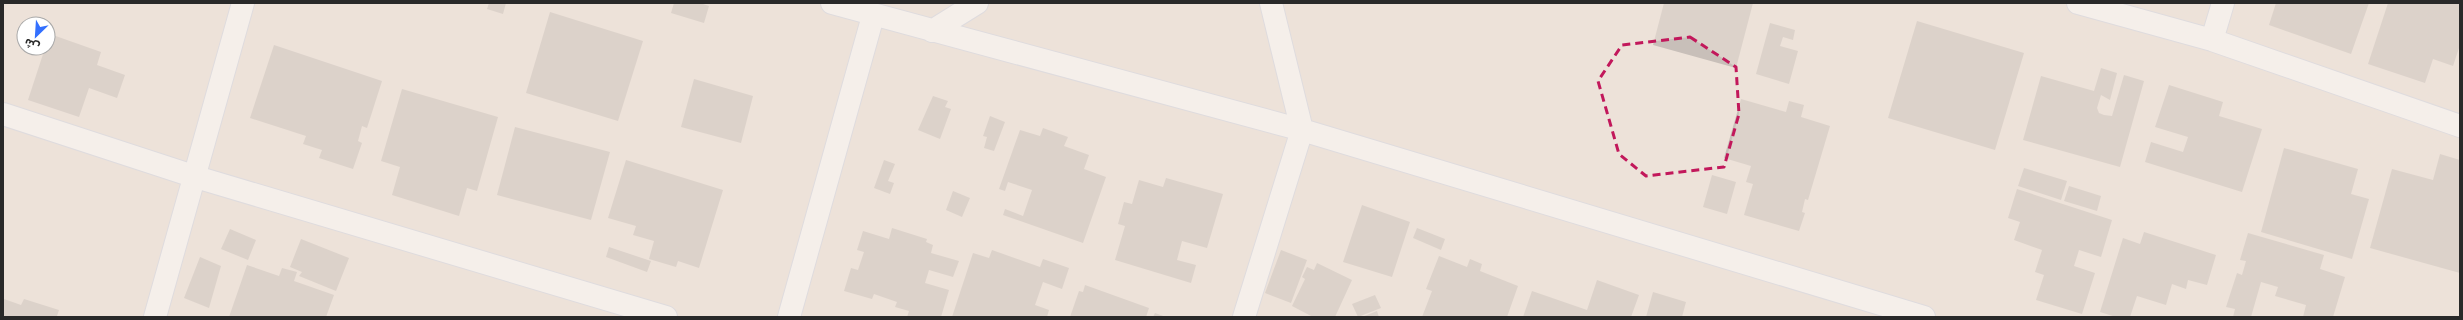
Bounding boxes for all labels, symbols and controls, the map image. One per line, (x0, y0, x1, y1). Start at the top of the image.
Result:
north arrow (16, 16, 56, 56)
text: ش (22, 36, 42, 55)

